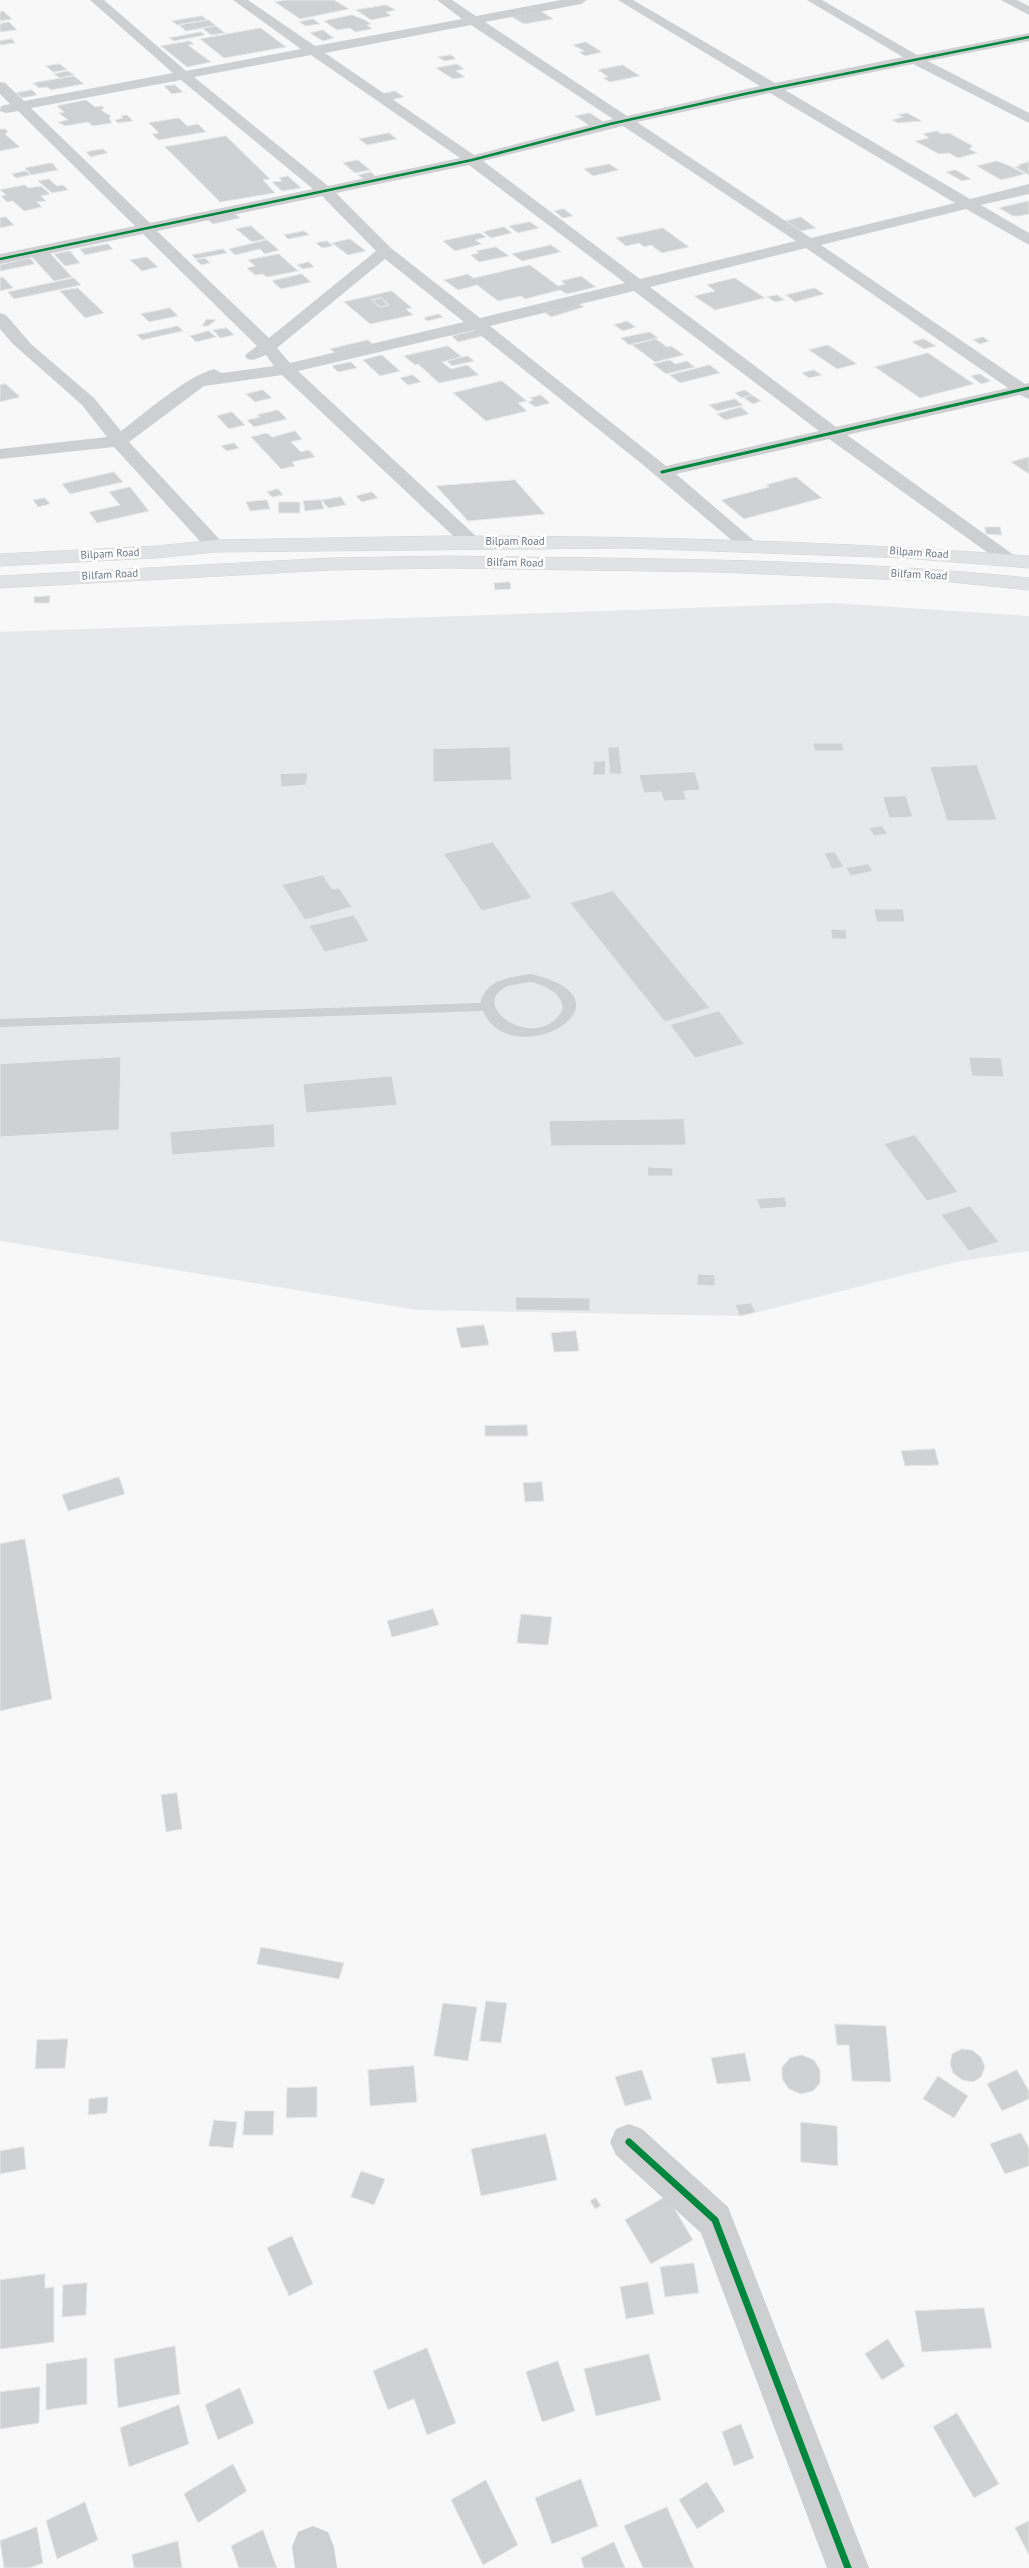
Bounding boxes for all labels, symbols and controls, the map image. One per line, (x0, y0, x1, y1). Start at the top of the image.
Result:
street label: Bilpam Road (485, 535, 545, 549)
street label: Bilpam Road (889, 544, 949, 562)
street label: Bilpam Road (80, 546, 140, 562)
street label: Bilfam Road (487, 556, 543, 570)
street label: Bilfam Road (81, 567, 139, 583)
street label: Bilfam Road (890, 567, 948, 583)

